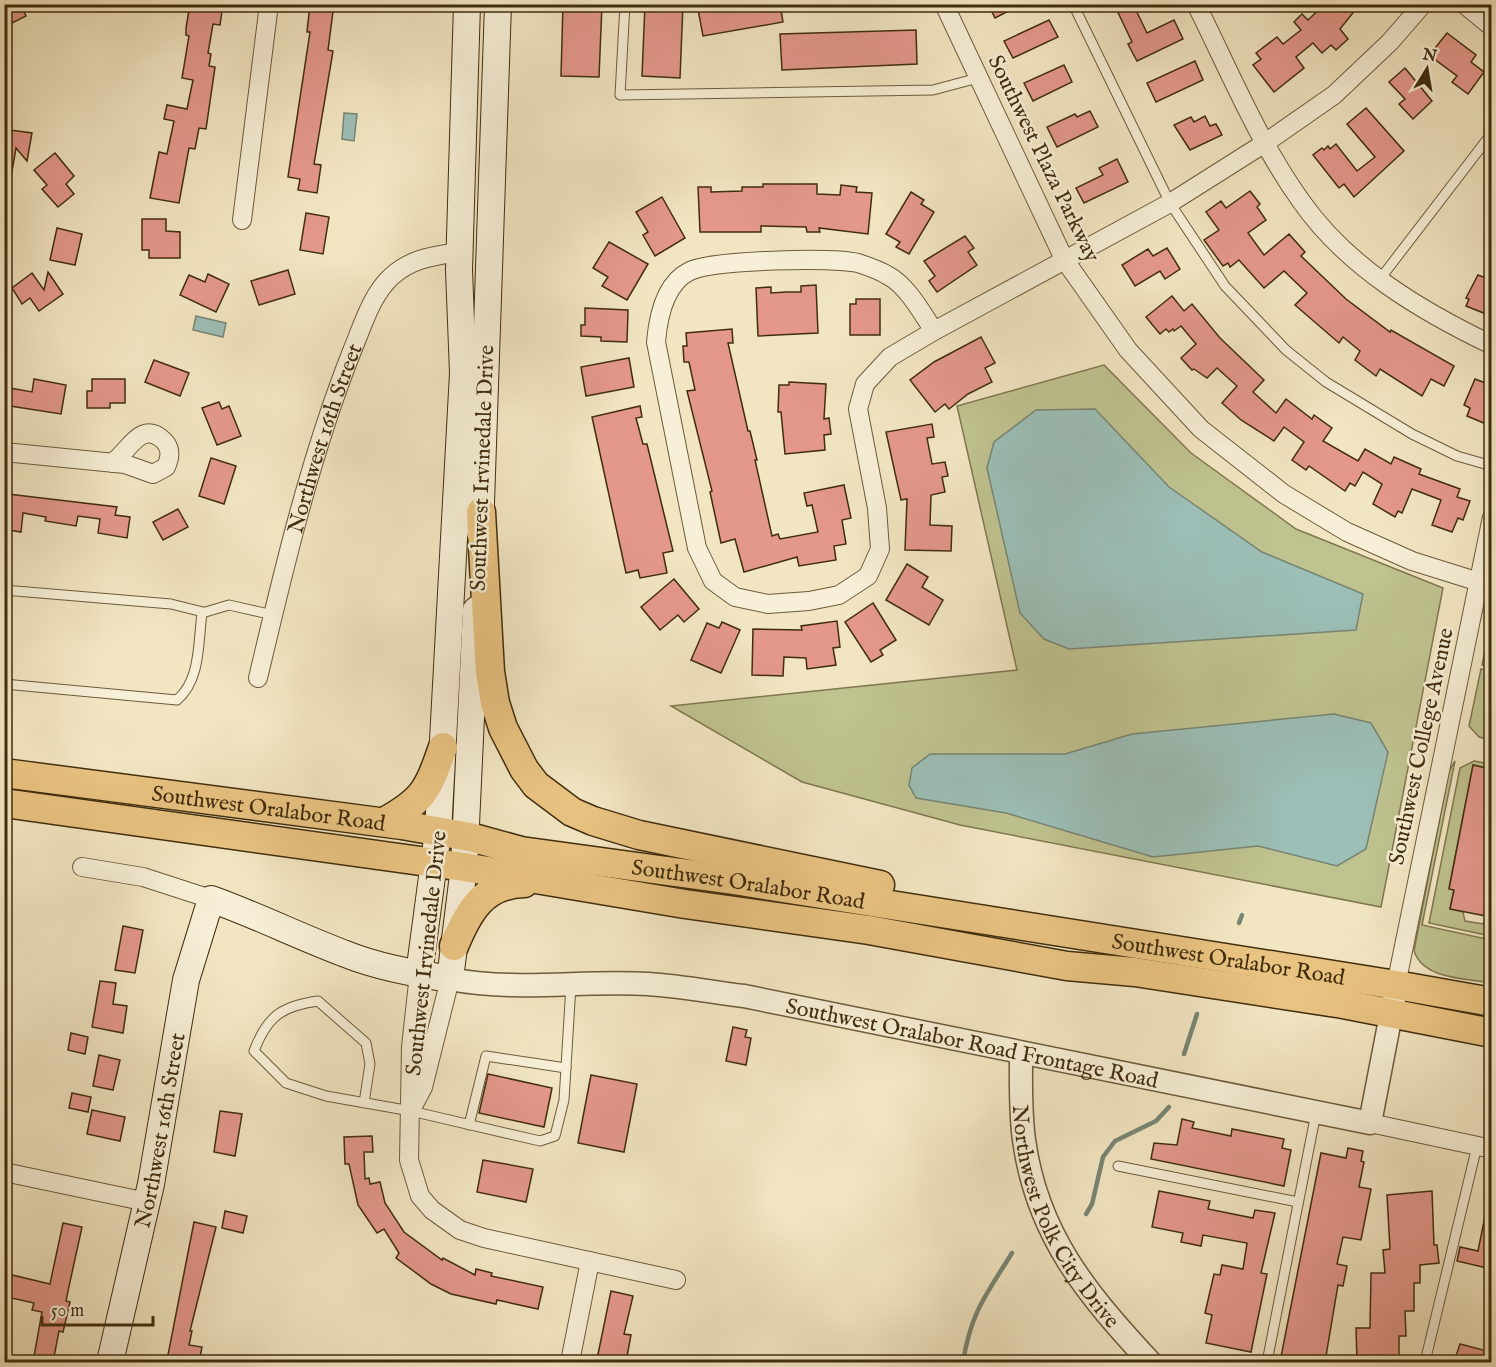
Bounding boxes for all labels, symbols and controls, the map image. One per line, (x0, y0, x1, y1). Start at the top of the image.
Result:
north arrow (1397, 39, 1457, 99)
text: N (1420, 45, 1438, 67)
street label: Southwest Plaza Parkway (981, 51, 1106, 267)
street label: Northwest 16th Street (282, 339, 370, 537)
street label: Southwest Irvinedale Drive (465, 345, 501, 592)
street label: Southwest College Avenue (1383, 625, 1461, 867)
street label: Southwest Oralabor Road (150, 780, 387, 839)
street label: Southwest Irvinedale Drive (400, 829, 454, 1077)
street label: Southwest Oralabor Road (630, 854, 867, 917)
street label: Southwest Oralabor Road (1110, 928, 1347, 993)
street label: Southwest Oralabor Road Frontage Road (783, 993, 1161, 1096)
street label: Northwest 16th Street (129, 1030, 193, 1231)
street label: Northwest Polk City Drive (1005, 1104, 1125, 1335)
scale bar (42, 1289, 153, 1327)
text: 50 m (51, 1300, 84, 1323)

